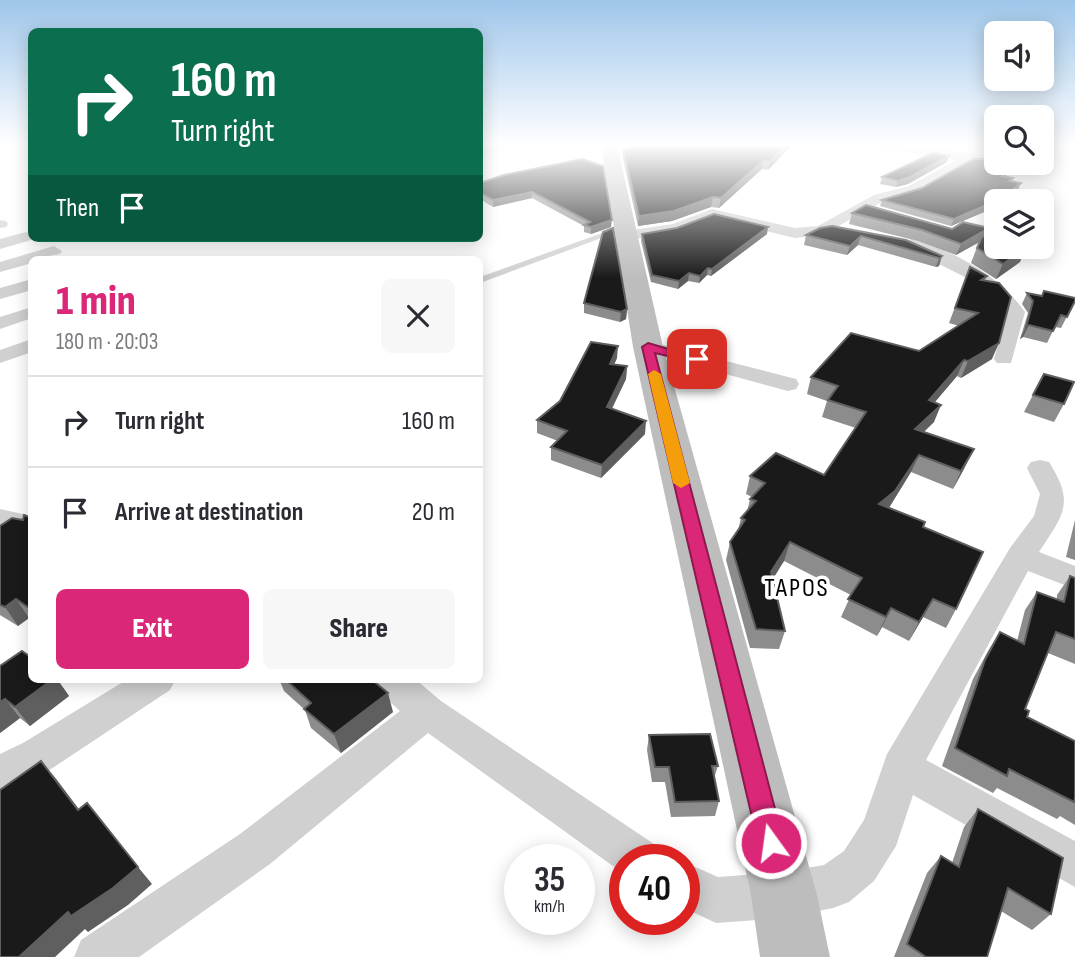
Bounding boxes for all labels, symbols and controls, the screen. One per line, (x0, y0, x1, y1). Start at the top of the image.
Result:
map controls (984, 21, 1054, 259)
button: sound (984, 21, 1054, 91)
text: 160 m (171, 52, 277, 111)
icon: right (56, 56, 147, 147)
button: search (984, 105, 1054, 175)
text: Turn right (171, 112, 275, 151)
icon: arrive (113, 189, 151, 227)
button: layers (984, 189, 1054, 259)
text: Then (56, 193, 99, 224)
text: 1 min (56, 276, 136, 327)
button: close (381, 279, 455, 353)
text: 180 m · 20:03 (56, 328, 158, 356)
pin (667, 329, 727, 389)
icon: arrive (678, 340, 716, 378)
icon: right (56, 403, 94, 441)
text: Turn right (115, 406, 204, 437)
text: 160 m (402, 406, 455, 437)
icon: arrive (56, 494, 94, 532)
text: Arrive at destination (115, 497, 303, 528)
text: 20 m (412, 497, 455, 528)
district label: TAPOS (764, 573, 830, 604)
button: Exit (56, 589, 249, 669)
button: Share (263, 589, 455, 669)
position arrow (734, 806, 808, 880)
speed limit sign: 40 (609, 844, 700, 935)
text: 35 (534, 859, 565, 902)
text: km/h (534, 896, 565, 917)

